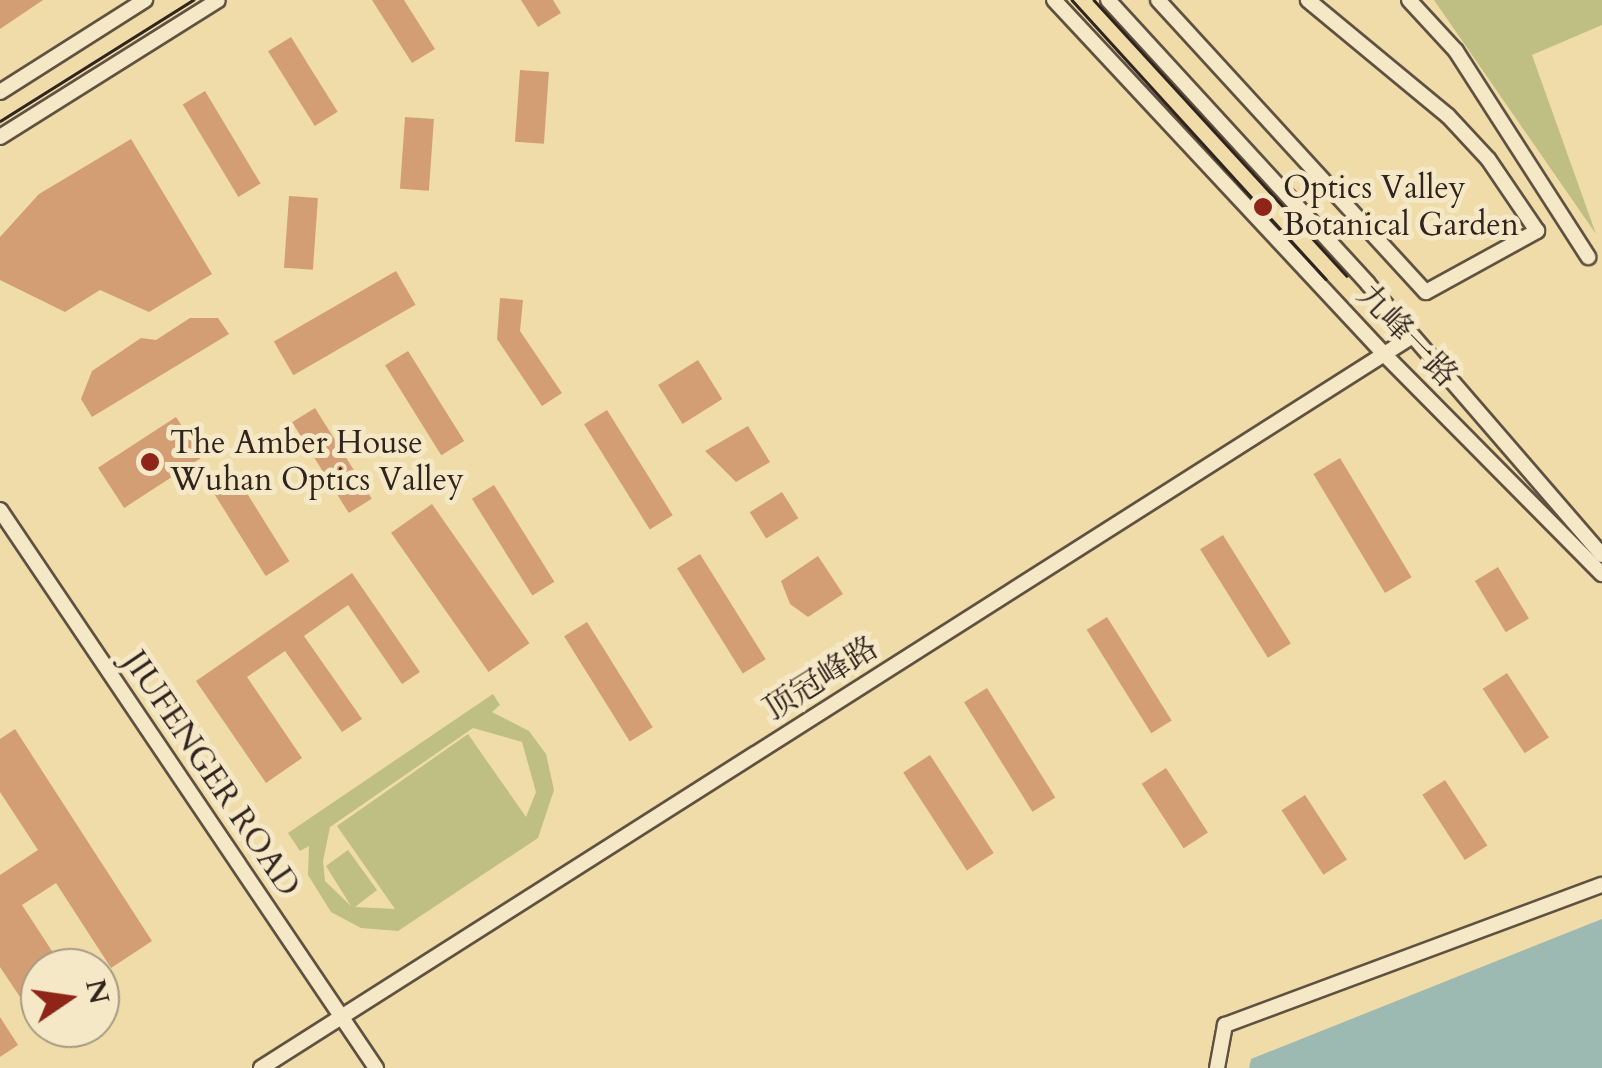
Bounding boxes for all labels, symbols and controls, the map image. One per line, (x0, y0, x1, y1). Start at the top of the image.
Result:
place label: Optics Valley Botanical Garden (1283, 170, 1519, 245)
marker: Optics Valley Botanical Garden (1252, 196, 1274, 218)
street label: 九峰一路 (1349, 277, 1465, 395)
place label: The Amber House Wuhan Optics Valley (170, 425, 464, 500)
marker: The Amber House Wuhan Optics Valley (139, 451, 161, 473)
street label: 顶冠峰路 (757, 629, 885, 729)
street label: JIUFENGER ROAD (115, 644, 307, 904)
north arrow (20, 948, 120, 1048)
text: N (76, 976, 119, 1008)

